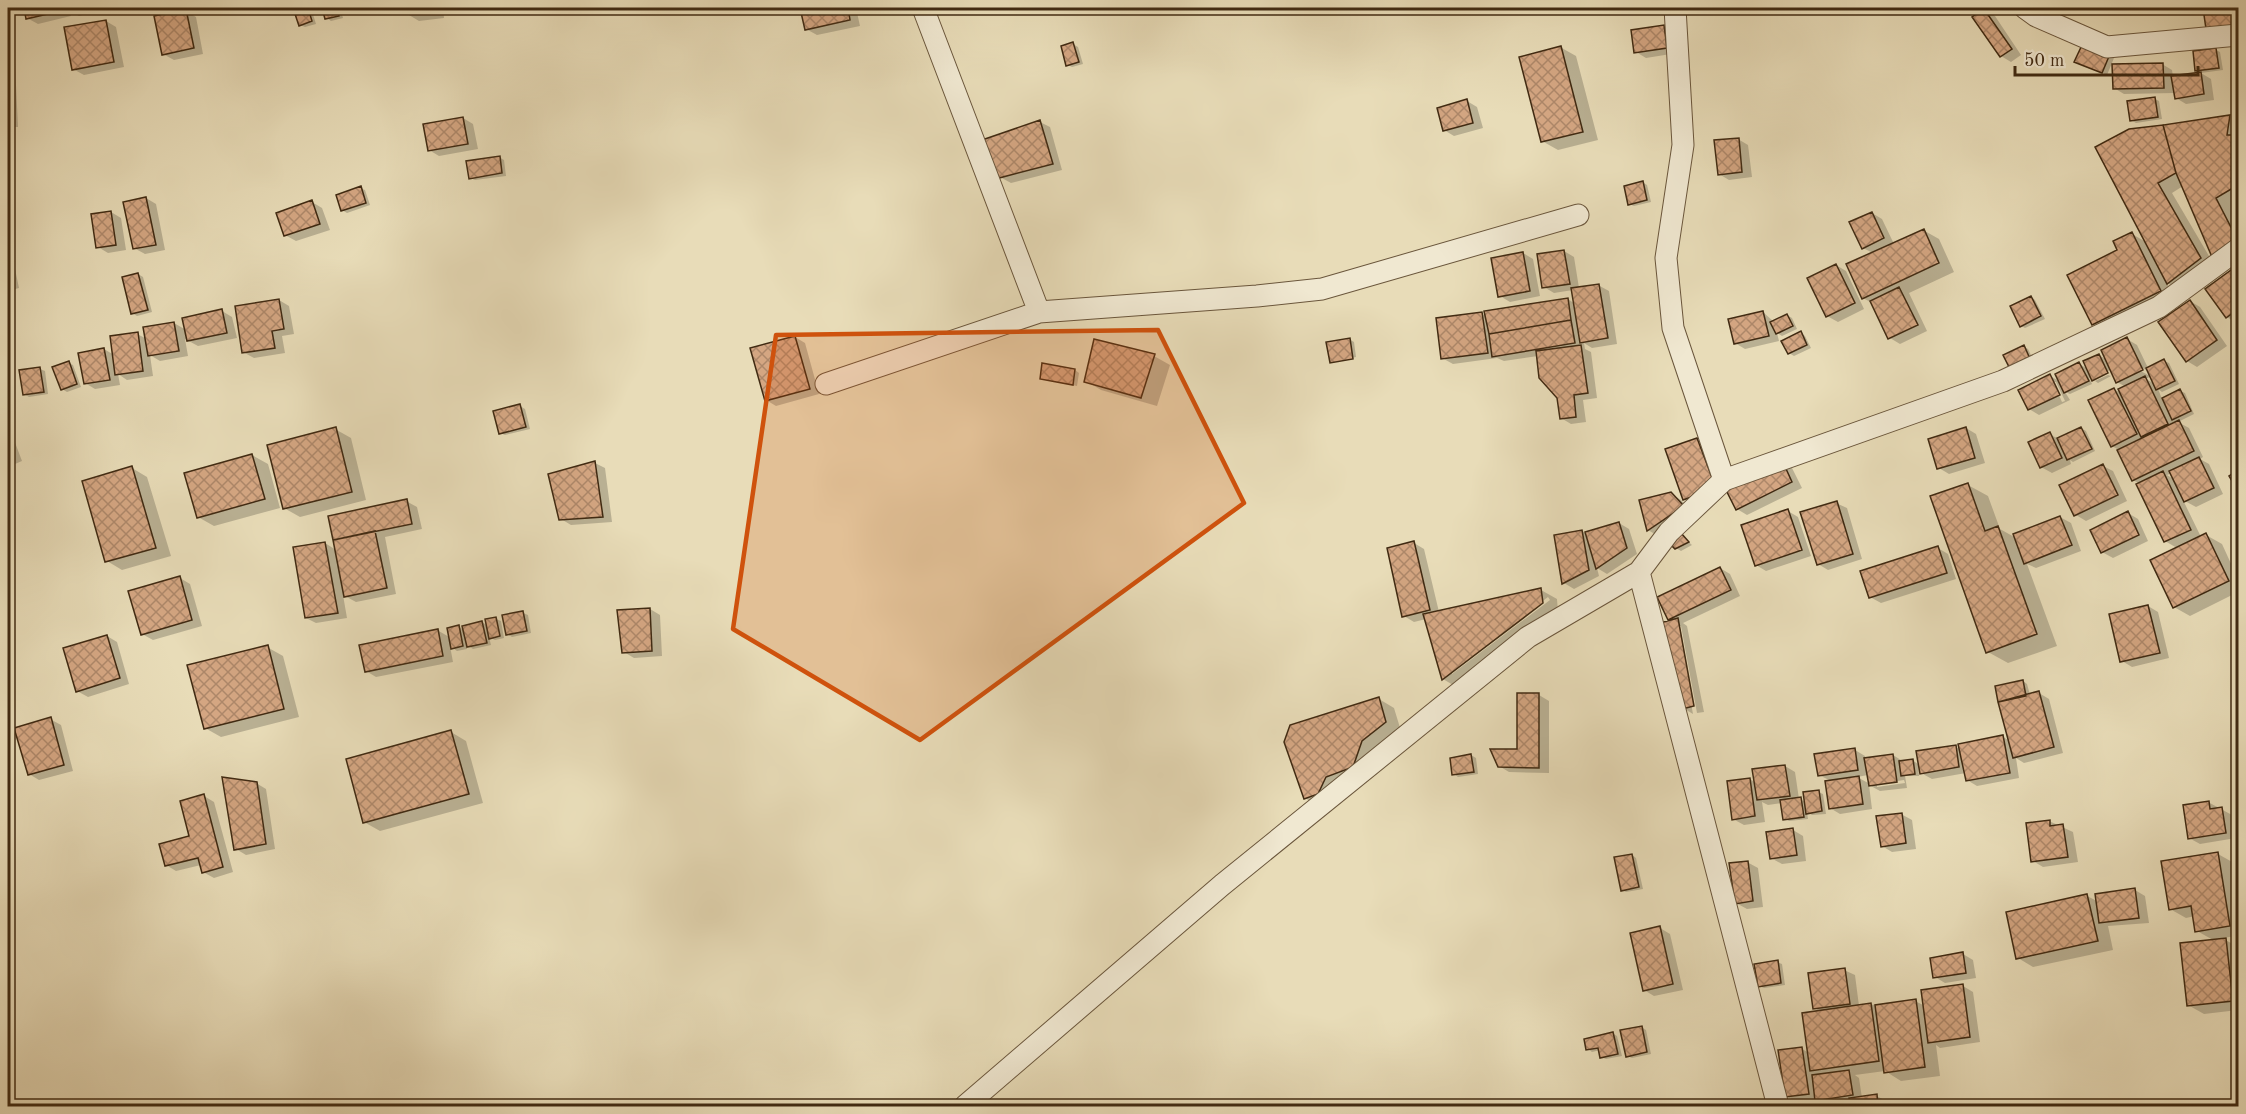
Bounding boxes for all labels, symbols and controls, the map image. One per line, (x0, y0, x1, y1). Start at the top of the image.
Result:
scale bar (2015, 39, 2198, 77)
text: 50 m (2024, 52, 2064, 70)

